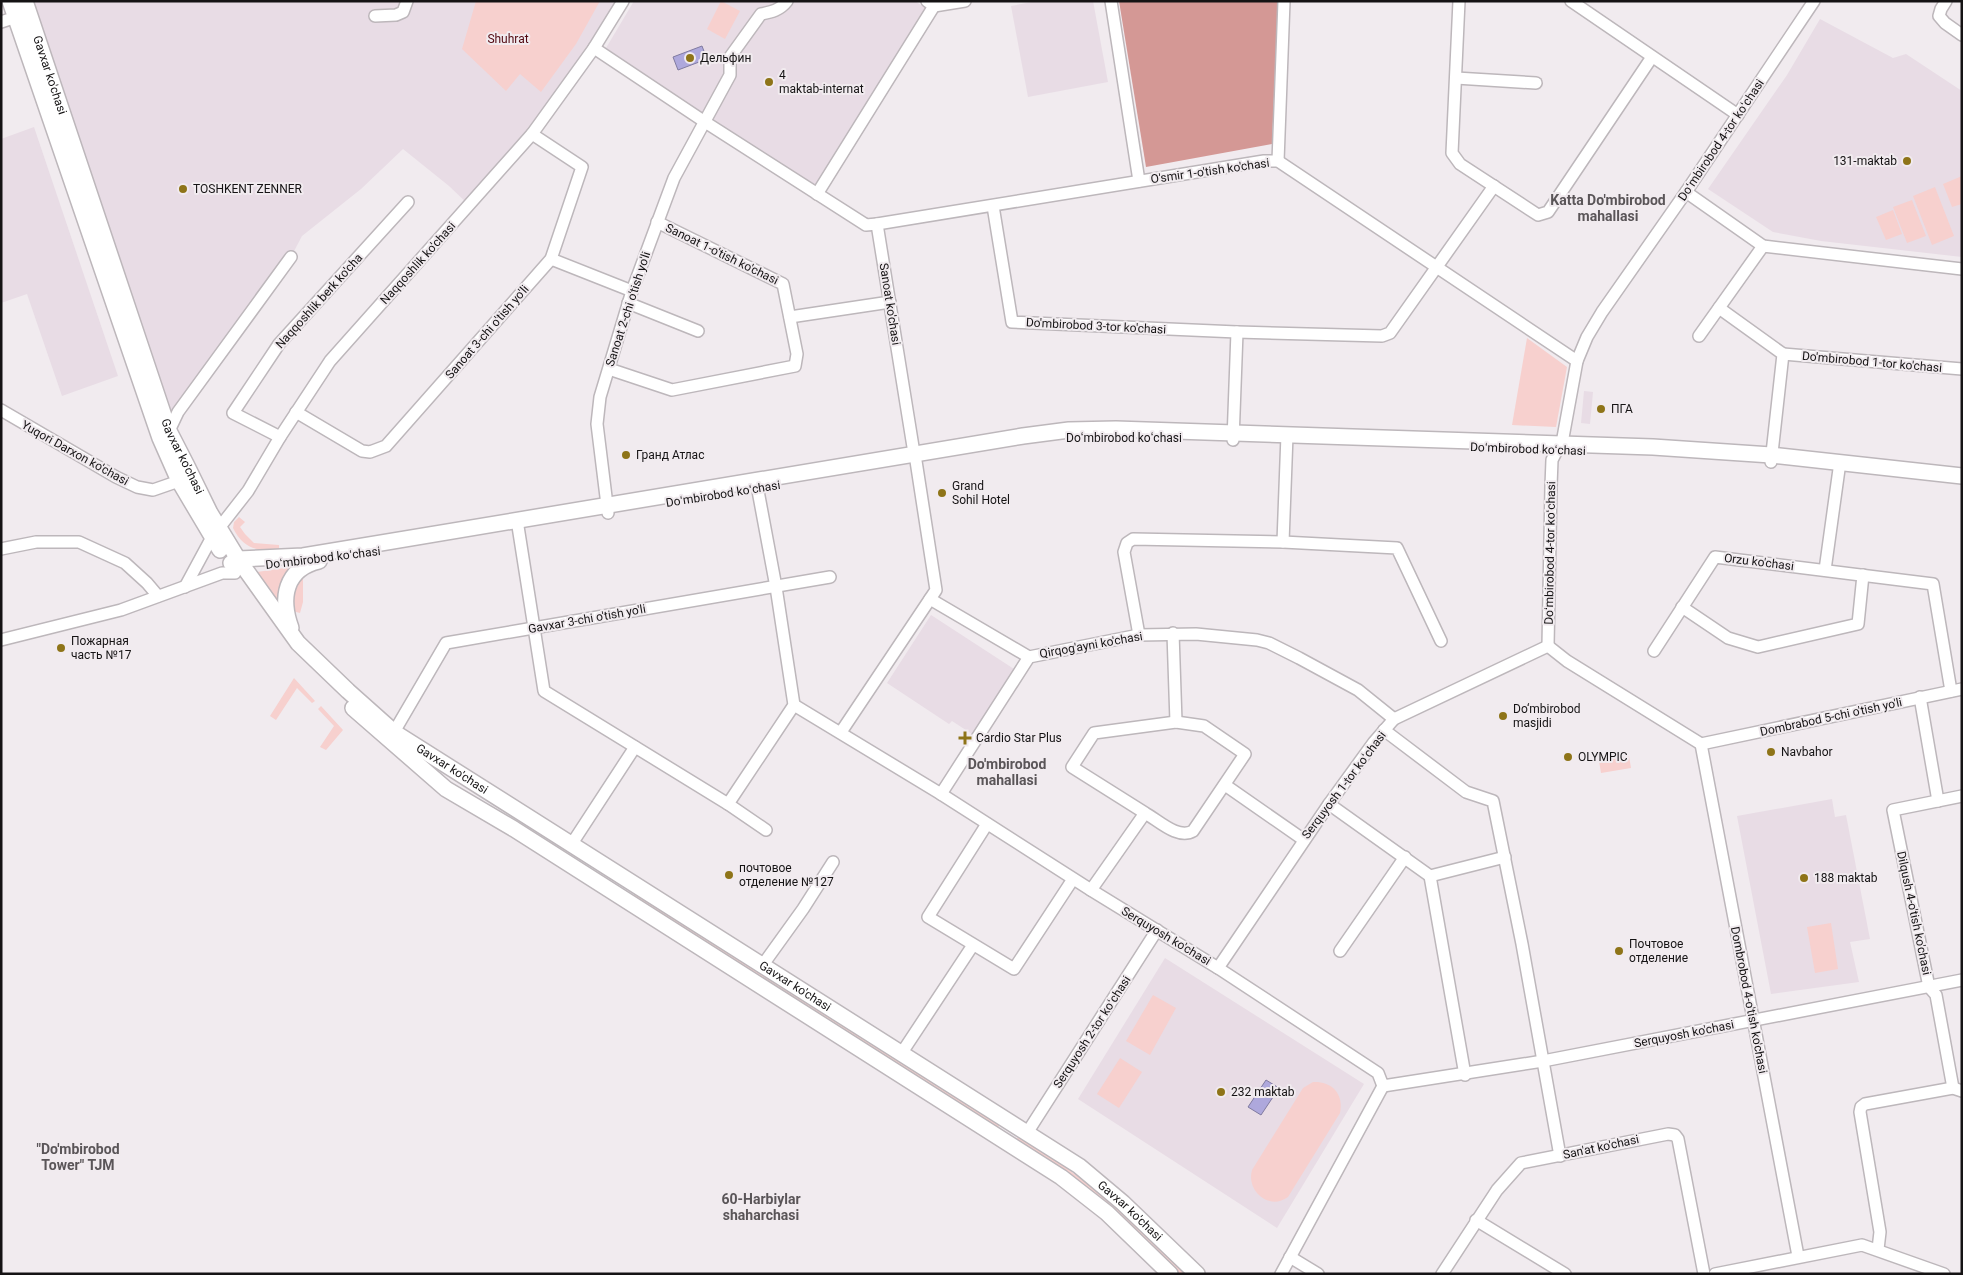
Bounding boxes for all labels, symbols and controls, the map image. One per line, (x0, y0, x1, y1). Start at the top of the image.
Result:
park label: Shuhrat (487, 32, 529, 46)
street label: Gavxar ko'chasi (30, 34, 70, 116)
place label: Дельфин (700, 51, 751, 65)
marker: Дельфин (684, 52, 696, 64)
place label: 4 maktab-internat (779, 68, 864, 96)
marker: 4 maktab-internat (763, 76, 775, 88)
street label: Doʻmbirobod 4-tor koʻchasi (1675, 77, 1767, 203)
place label: 131-maktab (1833, 154, 1897, 168)
marker: 131-maktab (1901, 155, 1913, 167)
street label: O'smir 1-o'tish ko'chasi (1150, 156, 1270, 186)
place label: TOSHKENT ZENNER (193, 182, 303, 196)
marker: TOSHKENT ZENNER (177, 183, 189, 195)
district label: Katta Do'mbirobod mahallasi (1550, 192, 1666, 224)
street label: Naqqoshlik ko'chasi (377, 219, 459, 307)
street label: Sanoat 1-o'tish ko'chasi (663, 221, 781, 287)
street label: Sanoat 2-chi o'tish yo'li (603, 250, 653, 368)
street label: Naqqoshlik berk ko'cha (273, 251, 365, 351)
street label: Sanoat ko'chasi (877, 262, 903, 346)
street label: Sanoat 3-chi o'tish yo'li (442, 282, 532, 382)
street label: Do'mbirobod 3-tor ko'chasi (1026, 315, 1167, 337)
street label: Do'mbirobod 1-tor ko'chasi (1801, 349, 1943, 375)
place label: ПГА (1611, 402, 1633, 416)
marker: ПГА (1595, 403, 1607, 415)
street label: Gavxar ko'chasi (158, 417, 207, 496)
street label: Yuqori Darxon ko'chasi (19, 418, 131, 488)
street label: Doʻmbirobod koʻchasi (1066, 431, 1182, 445)
street label: Doʻmbirobod koʻchasi (1470, 440, 1586, 458)
place label: Гранд Атлас (636, 448, 704, 462)
marker: Гранд Атлас (620, 449, 632, 461)
street label: Doʻmbirobod koʻchasi (665, 478, 781, 510)
place label: Grand Sohil Hotel (952, 479, 1010, 507)
street label: Doʻmbirobod 4-tor koʻchasi (1542, 481, 1558, 625)
marker: Grand Sohil Hotel (936, 487, 948, 499)
street label: Doʻmbirobod koʻchasi (265, 544, 381, 572)
street label: Orzu ko'chasi (1723, 551, 1795, 573)
street label: Gavxar 3-chi o'tish yo'li (527, 602, 647, 636)
street label: Qirqog'ayni ko'chasi (1038, 629, 1144, 661)
place label: Пожарная часть №17 (71, 634, 132, 662)
marker: Пожарная часть №17 (55, 642, 67, 654)
street label: Dombrabod 5-chi o'tish yo'li (1759, 695, 1903, 739)
place label: Do‘mbirobod masjidi (1513, 702, 1581, 730)
marker: Do‘mbirobod masjidi (1497, 710, 1509, 722)
street label: Serquyosh 1-tor koʻchasi (1299, 728, 1389, 842)
marker: Cardio Star Plus (958, 731, 972, 745)
place label: Cardio Star Plus (976, 731, 1062, 745)
street label: Gavxar ko'chasi (414, 741, 491, 797)
place label: Navbahor (1781, 745, 1833, 759)
marker: Navbahor (1765, 746, 1777, 758)
place label: OLYMPIC (1578, 750, 1628, 764)
marker: OLYMPIC (1562, 751, 1574, 763)
district label: Do'mbirobod mahallasi (968, 756, 1046, 788)
street label: Dilqush 4-o'tish ko'chasi (1894, 850, 1934, 976)
place label: почтовое отделение №127 (739, 861, 834, 889)
marker: почтовое отделение №127 (723, 869, 735, 881)
place label: 188 maktab (1814, 871, 1878, 885)
marker: 188 maktab (1798, 872, 1810, 884)
street label: Serquyosh ko'chasi (1119, 904, 1213, 968)
street label: Dombrobod 4-o'tish ko'chasi (1728, 925, 1770, 1075)
place label: Почтовое отделение (1629, 937, 1688, 965)
marker: Почтовое отделение (1613, 945, 1625, 957)
street label: Gavxar ko'chasi (757, 958, 834, 1014)
street label: Serquyosh 2-tor koʻchasi (1050, 973, 1134, 1091)
street label: Serquyosh ko'chasi (1633, 1017, 1735, 1051)
place label: 232 maktab (1231, 1085, 1295, 1099)
marker: 232 maktab (1215, 1086, 1227, 1098)
street label: San'at ko'chasi (1562, 1132, 1640, 1162)
district label: "Do'mbirobod Tower" TJM (36, 1141, 120, 1173)
street label: Gavxar ko'chasi (1095, 1178, 1165, 1244)
district label: 60-Harbiylar shaharchasi (721, 1191, 801, 1223)

